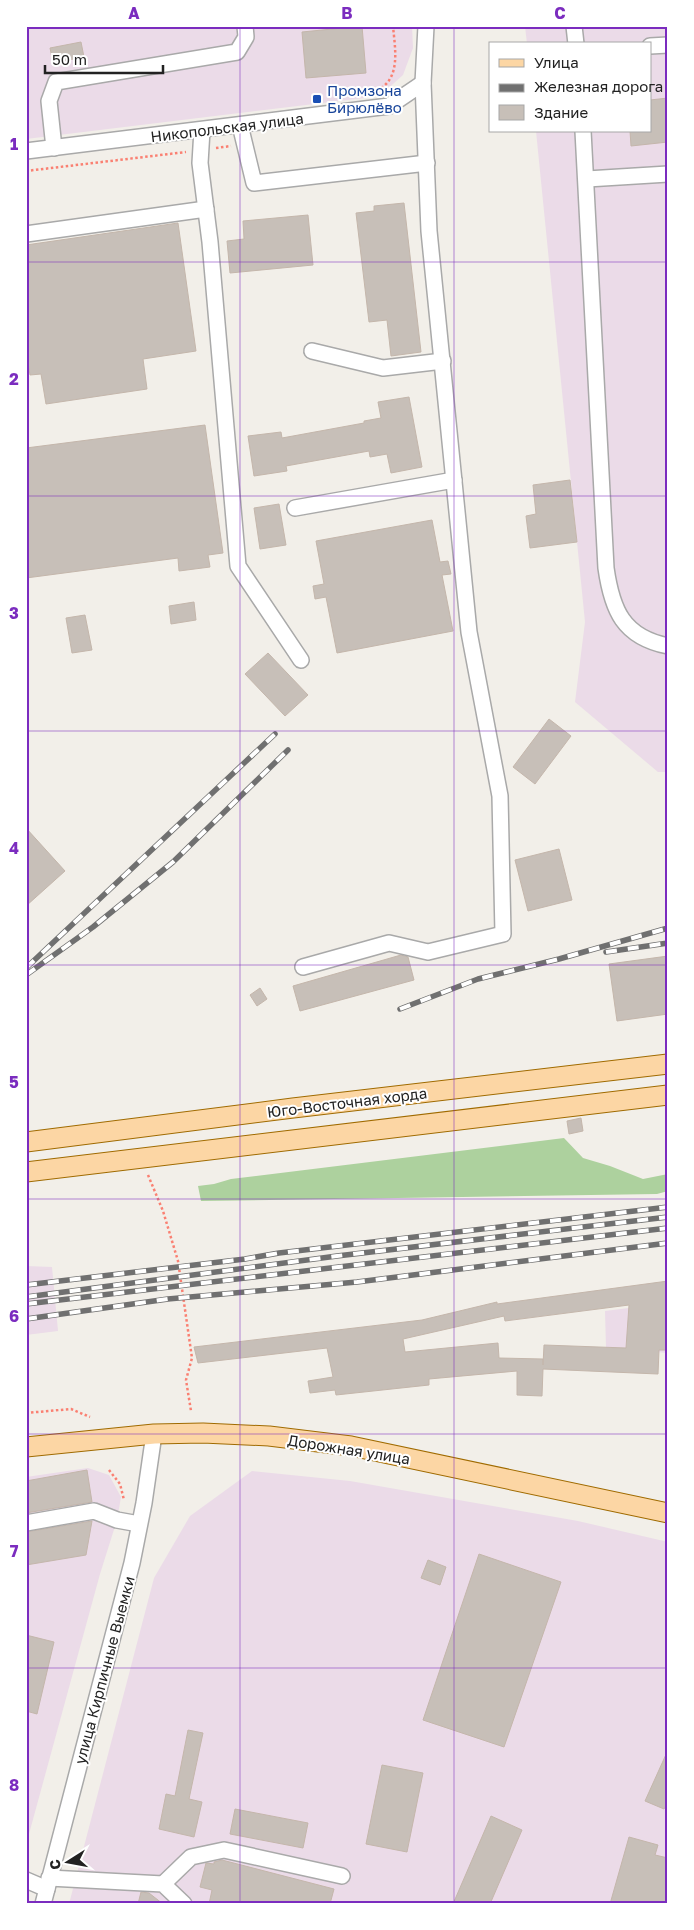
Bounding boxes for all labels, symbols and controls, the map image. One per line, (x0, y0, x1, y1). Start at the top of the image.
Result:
text: A (128, 3, 140, 23)
text: B (341, 3, 353, 23)
text: C (554, 3, 566, 23)
scale bar (45, 42, 162, 74)
legend (489, 42, 652, 132)
text: 50 m (52, 50, 87, 68)
text: Улица (534, 53, 579, 71)
text: Железная дорога (534, 77, 663, 95)
place label: Промзона Бирюлёво (327, 81, 402, 116)
marker: Промзона Бирюлёво (311, 93, 323, 105)
text: Здание (534, 103, 588, 121)
street label: Никопольская улица (150, 109, 304, 145)
text: 1 (10, 134, 18, 154)
text: 2 (9, 369, 19, 389)
text: 3 (9, 603, 19, 623)
text: 4 (9, 838, 19, 858)
text: 5 (9, 1072, 19, 1092)
street label: Юго-Восточная хорда (266, 1083, 428, 1121)
text: 6 (9, 1306, 19, 1326)
street label: Дорожная улица (287, 1430, 411, 1468)
text: 7 (10, 1541, 19, 1561)
street label: улица Кирпичные Выемки (70, 1574, 138, 1766)
text: 8 (9, 1775, 19, 1795)
north arrow (42, 1838, 92, 1888)
text: С (45, 1858, 64, 1871)

